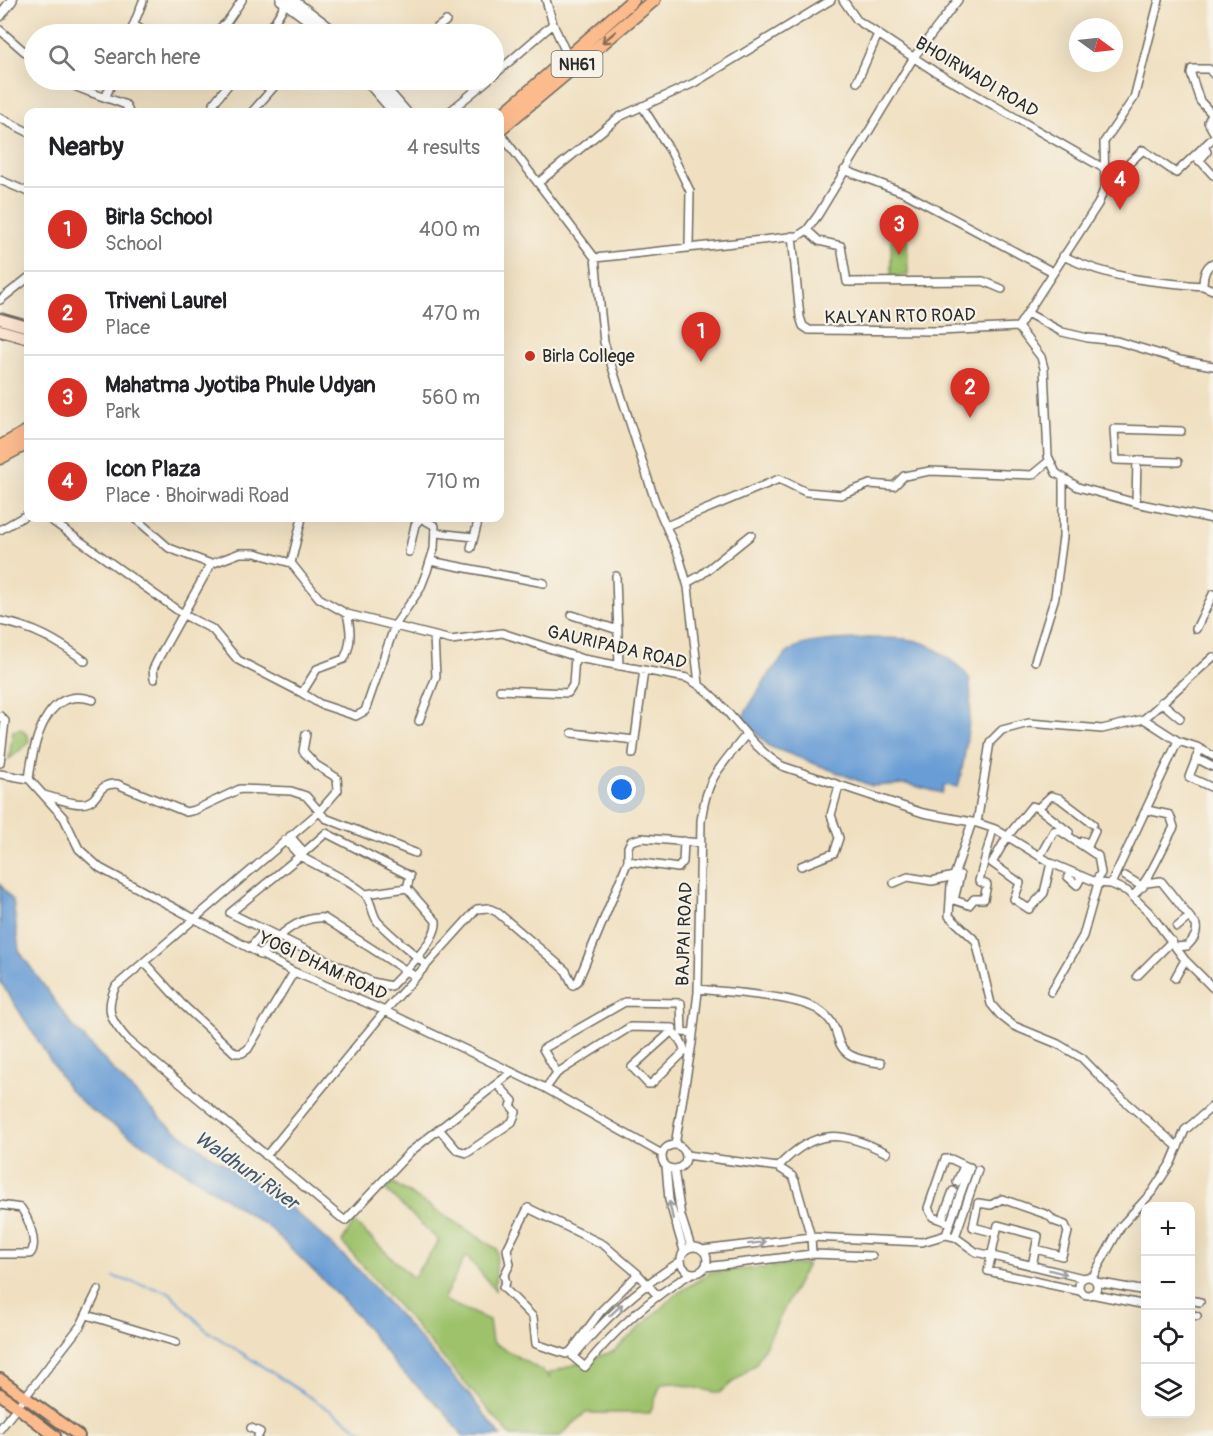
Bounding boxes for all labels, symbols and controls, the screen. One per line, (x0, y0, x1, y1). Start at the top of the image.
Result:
north arrow (1069, 18, 1123, 72)
search box (24, 24, 504, 90)
one-way arrow (601, 31, 617, 44)
street label: BHOIRWADI ROAD (911, 32, 1042, 123)
icon: search (45, 41, 78, 74)
text: Search here (93, 43, 200, 71)
road number: NH61 (552, 51, 602, 77)
text: Nearby (48, 131, 124, 163)
text: 4 results (407, 135, 480, 160)
pin: 4 (1100, 160, 1140, 210)
text: Birla School (105, 203, 213, 231)
pin: 3 (880, 206, 918, 255)
text: 1 (64, 217, 71, 242)
text: 400 m (419, 217, 480, 242)
text: School (105, 231, 162, 256)
text: Triveni Laurel (105, 287, 227, 315)
text: 2 (62, 301, 73, 326)
text: 470 m (422, 301, 480, 326)
street label: KALYAN RTO ROAD (824, 304, 976, 329)
pin: 1 (682, 312, 720, 362)
text: Place (105, 315, 150, 340)
place label: Birla College (542, 345, 635, 368)
marker: Birla College (523, 349, 537, 363)
pin: 2 (950, 368, 990, 418)
text: Mahatma Jyotiba Phule Udyan (105, 371, 376, 399)
text: 3 (62, 385, 73, 410)
text: 560 m (422, 385, 480, 410)
text: Park (105, 399, 140, 424)
text: Icon Plaza (105, 455, 200, 483)
text: 4 (62, 469, 73, 494)
text: 710 m (426, 469, 480, 494)
text: Place · Bhoirwadi Road (105, 483, 289, 508)
street label: GAURIPADA ROAD (545, 620, 689, 675)
your location (607, 775, 636, 804)
street label: BAJPAI ROAD (671, 882, 698, 986)
street label: YOGI DHAM ROAD (254, 926, 391, 1006)
water label: Waldhuni River (190, 1125, 306, 1217)
one-way arrow (665, 1200, 676, 1220)
map controls (1141, 1202, 1195, 1418)
button: + (1141, 1202, 1195, 1256)
one-way arrow (746, 1237, 766, 1248)
button: − (1141, 1256, 1195, 1310)
one-way arrow (1048, 1267, 1067, 1279)
one-way arrow (608, 1303, 623, 1317)
button: locate (1141, 1310, 1195, 1364)
button: layers (1141, 1364, 1195, 1418)

